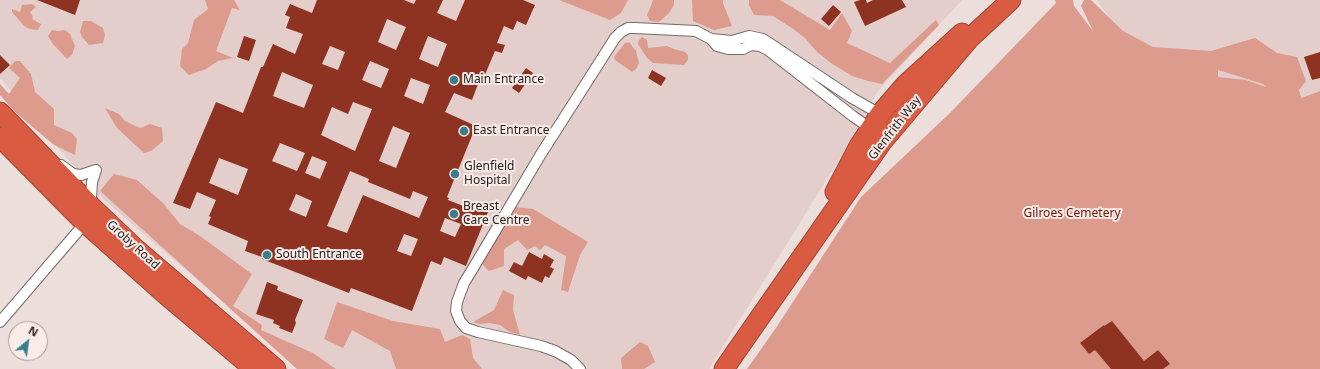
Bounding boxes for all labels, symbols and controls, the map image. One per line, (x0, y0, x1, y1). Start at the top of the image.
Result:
place label: Main Entrance (463, 73, 544, 87)
marker: Main Entrance (448, 74, 460, 86)
street label: Glenfrith Way (866, 93, 924, 163)
place label: East Entrance (473, 124, 549, 138)
marker: East Entrance (458, 125, 470, 137)
place label: Glenfield Hospital (464, 160, 514, 188)
marker: Glenfield Hospital (449, 168, 461, 180)
place label: Breast Care Centre (463, 200, 530, 228)
park label: Gilroes Cemetery (1023, 207, 1121, 221)
marker: Breast Care Centre (448, 208, 460, 220)
street label: Groby Road (104, 218, 162, 272)
place label: South Entrance (276, 248, 362, 262)
marker: South Entrance (261, 249, 273, 261)
north arrow (8, 321, 48, 361)
text: N (26, 322, 41, 340)

